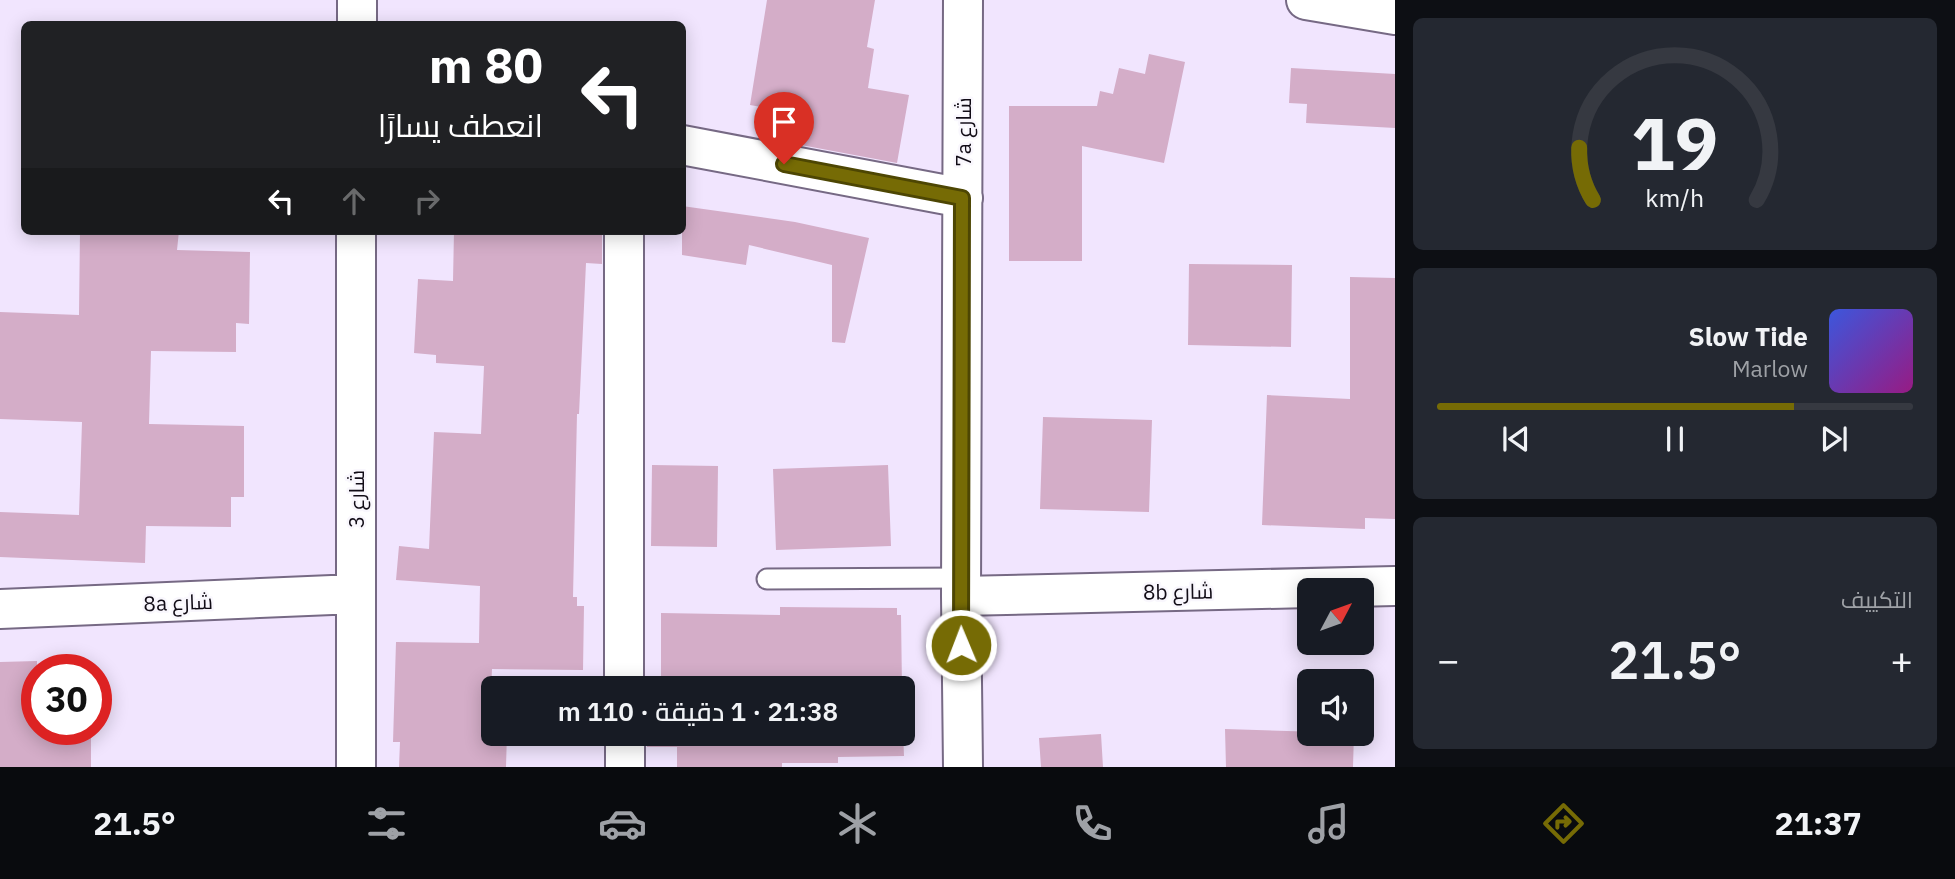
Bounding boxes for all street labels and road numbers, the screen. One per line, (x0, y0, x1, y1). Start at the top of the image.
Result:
street label: 7a شارع (949, 97, 978, 167)
street label: شارع 3 (342, 470, 371, 528)
street label: 8b شارع (1143, 576, 1213, 607)
street label: 8a شارع (143, 587, 213, 618)

